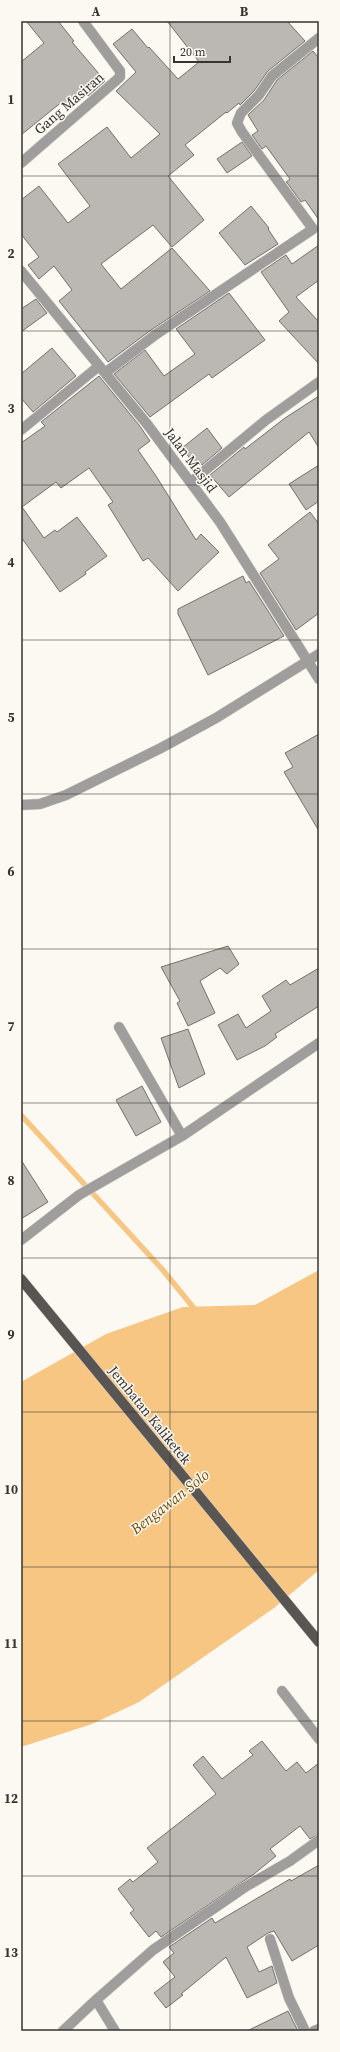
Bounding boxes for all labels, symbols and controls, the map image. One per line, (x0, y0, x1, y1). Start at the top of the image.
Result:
text: A (92, 3, 101, 20)
text: B (240, 3, 249, 20)
scale bar (174, 38, 230, 64)
text: 20 m (180, 44, 206, 60)
street label: Gang Masiran (30, 67, 109, 139)
text: 1 (7, 91, 15, 108)
text: 2 (7, 245, 15, 262)
text: 3 (7, 400, 15, 417)
street label: Jalan Masjid (159, 423, 222, 497)
text: 4 (7, 554, 15, 571)
text: 5 (7, 709, 15, 726)
text: 6 (7, 863, 15, 880)
text: 7 (7, 1018, 15, 1035)
text: 8 (7, 1172, 15, 1189)
text: 9 (7, 1326, 15, 1343)
street label: Jembatan Kaliketek (103, 1361, 196, 1469)
water label: Bengawan Solo (125, 1464, 213, 1540)
text: 10 (4, 1481, 18, 1498)
text: 11 (4, 1635, 18, 1652)
text: 12 (4, 1790, 18, 1807)
text: 13 (4, 1944, 18, 1961)

